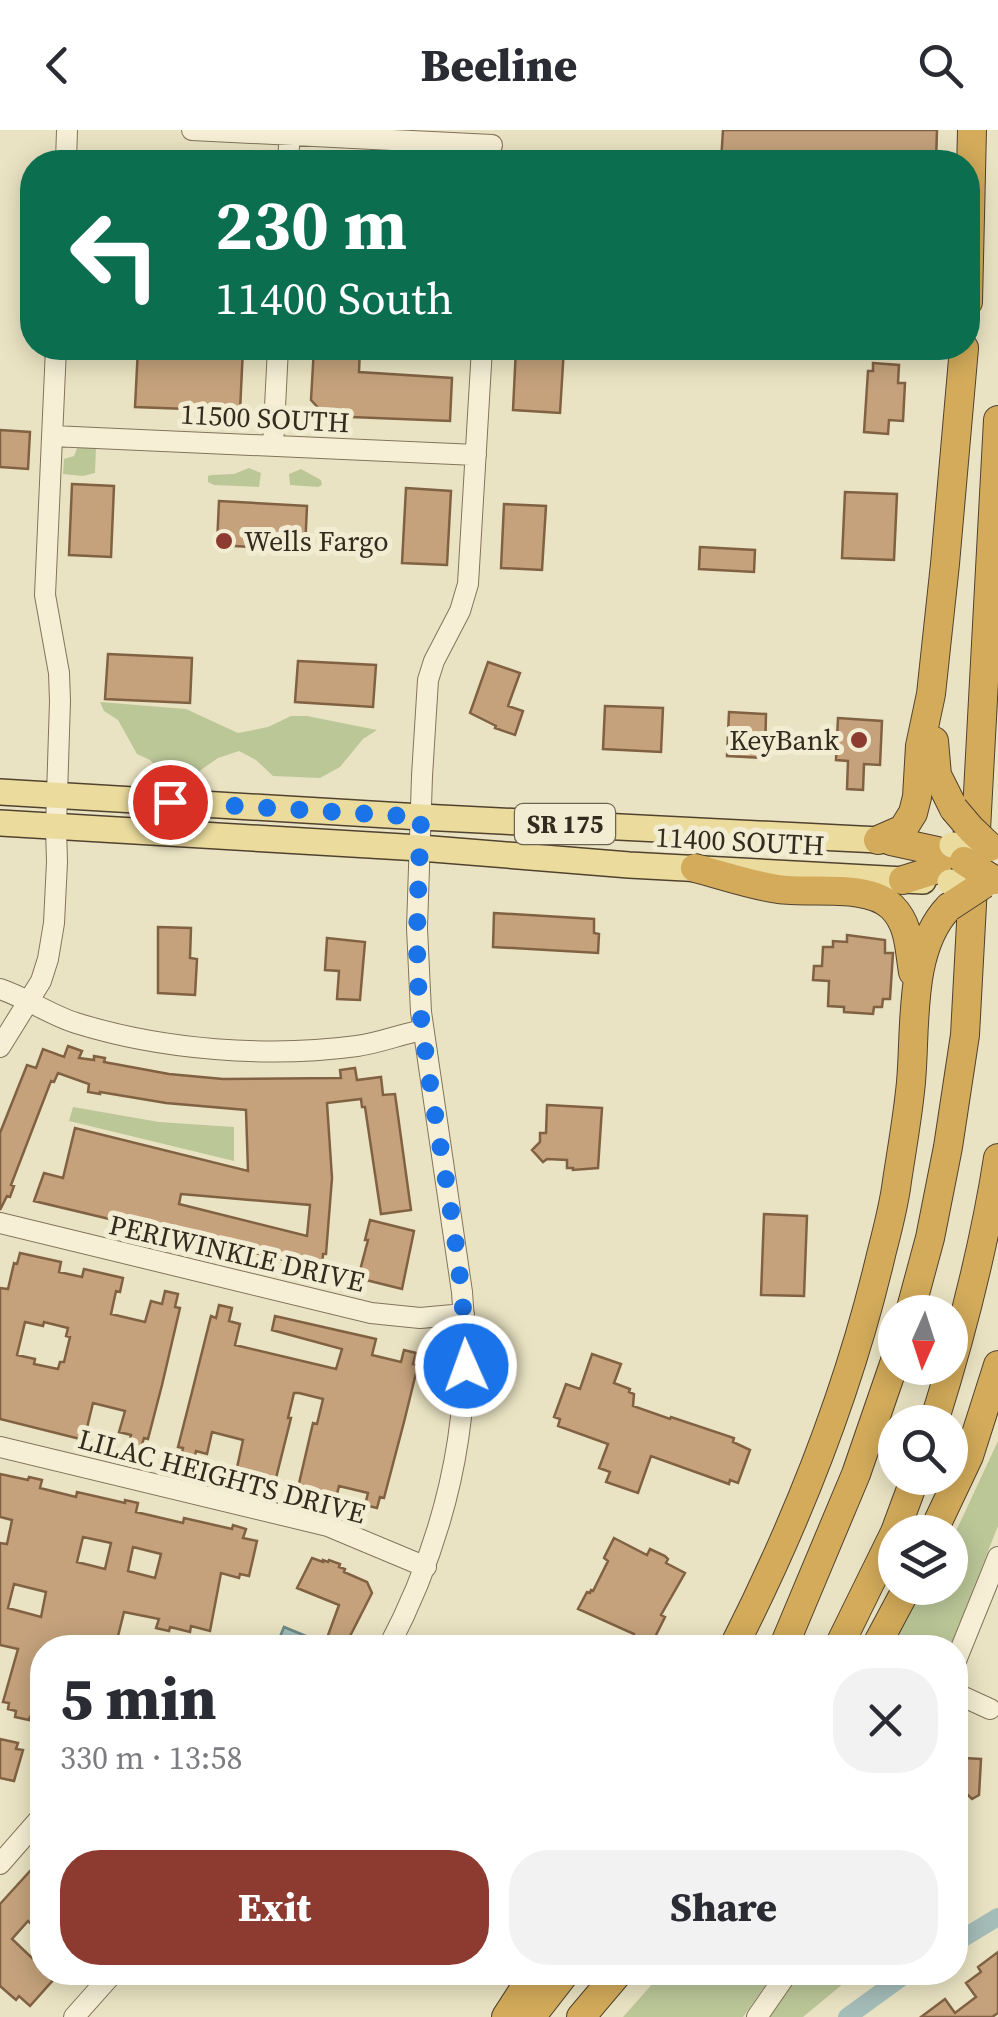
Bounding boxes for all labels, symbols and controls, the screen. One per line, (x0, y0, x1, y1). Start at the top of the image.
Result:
text: Beeline (421, 34, 577, 96)
icon: back (30, 38, 85, 93)
icon: search (913, 38, 968, 93)
text: 230 m (215, 176, 407, 272)
icon: left (50, 190, 180, 320)
text: 11400 South (215, 267, 453, 329)
street label: 11500 SOUTH (180, 395, 350, 441)
place label: Wells Fargo (244, 522, 389, 560)
marker: Wells Fargo (213, 530, 235, 552)
place label: KeyBank (729, 721, 840, 759)
marker: KeyBank (848, 729, 870, 751)
pin (128, 760, 213, 845)
icon: arrive (143, 775, 198, 830)
road number: SR 175 (515, 804, 615, 844)
street label: 11400 SOUTH (655, 818, 825, 864)
street label: PERIWINKLE DRIVE (106, 1205, 368, 1301)
north arrow (878, 1295, 968, 1385)
map controls (878, 1295, 968, 1605)
position arrow (414, 1314, 518, 1418)
button: search (878, 1405, 968, 1495)
street label: LILAC HEIGHTS DRIVE (74, 1419, 370, 1533)
button: layers (878, 1515, 968, 1605)
text: 5 min (60, 1657, 216, 1739)
button: close (833, 1668, 938, 1773)
text: 330 m · 13:58 (60, 1736, 242, 1780)
button: Exit (60, 1850, 489, 1965)
button: Share (509, 1850, 938, 1965)

